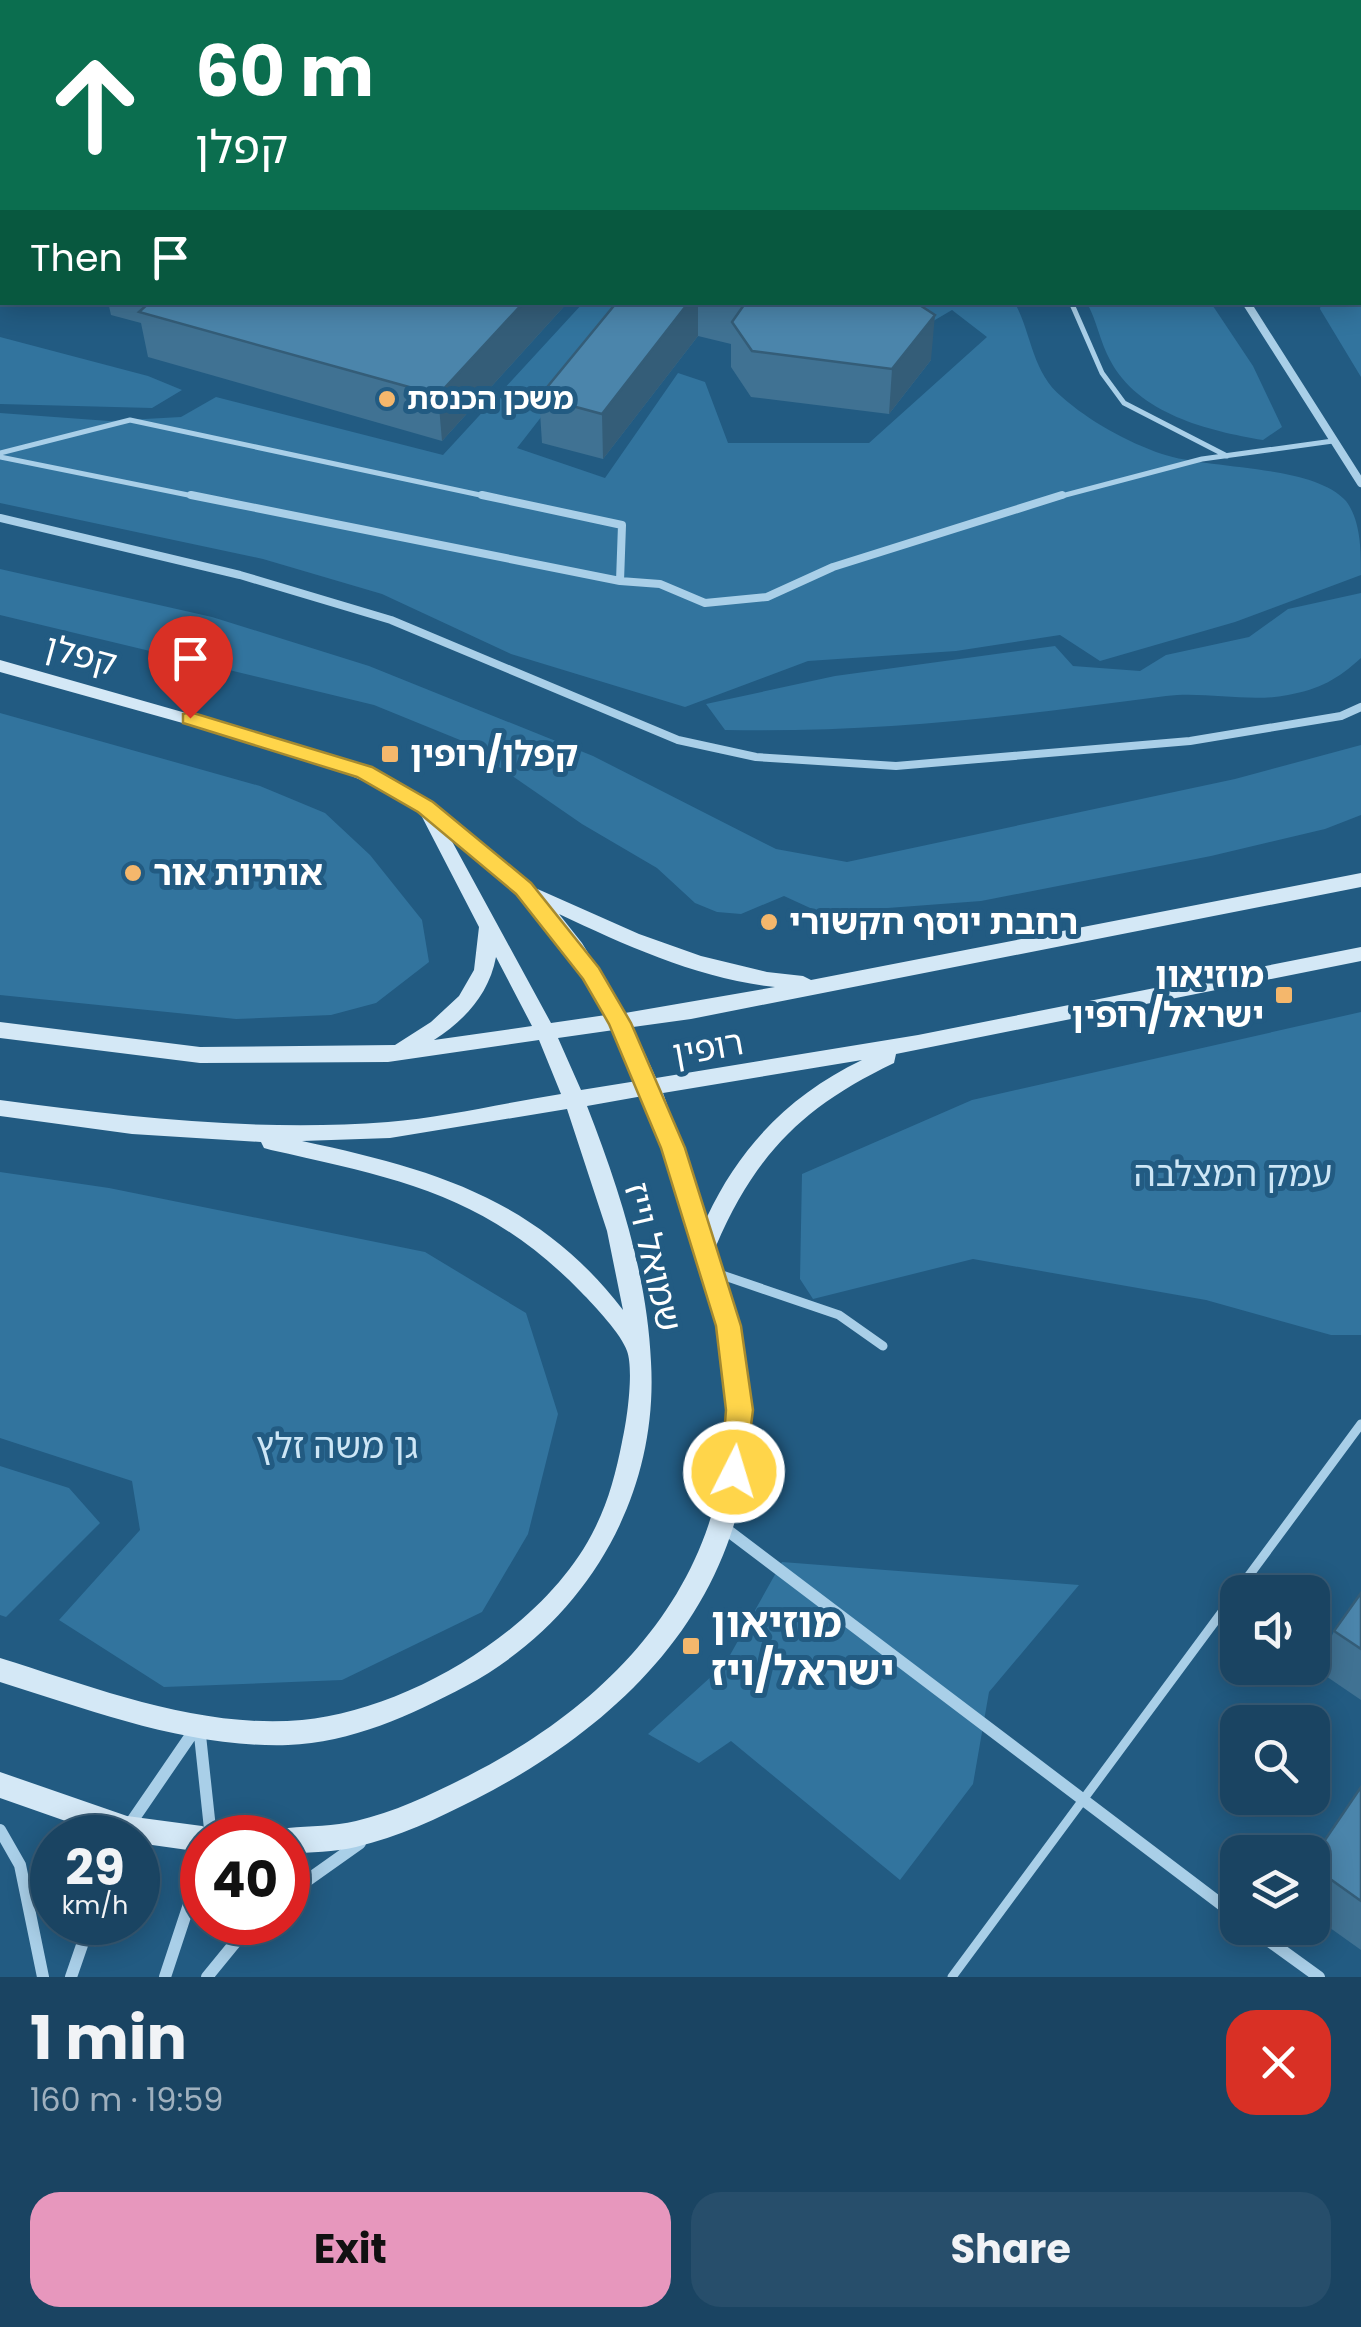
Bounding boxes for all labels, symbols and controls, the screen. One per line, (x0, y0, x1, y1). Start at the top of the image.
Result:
text: 60 m (195, 22, 374, 121)
icon: ahead (30, 40, 160, 170)
text: קפלן (195, 116, 288, 179)
icon: arrive (143, 230, 198, 285)
text: Then (30, 231, 123, 284)
place label: משכן הכנסת (407, 377, 573, 420)
marker: משכן הכנסת (376, 388, 398, 410)
pin (148, 616, 233, 719)
street label: קפלן (40, 621, 122, 688)
icon: arrive (163, 631, 218, 686)
place label: קפלן/רופין (410, 729, 578, 778)
marker: קפלן/רופין (379, 743, 401, 765)
place label: אותיות אור (153, 848, 323, 897)
marker: אותיות אור (122, 862, 144, 884)
place label: רחבת יוסף חקשורי (789, 897, 1078, 946)
marker: רחבת יוסף חקשורי (758, 911, 780, 933)
place label: מוזיאון ישראל/רופין (1071, 950, 1264, 1039)
marker: מוזיאון ישראל/רופין (1273, 984, 1295, 1006)
street label: רופין (669, 1017, 747, 1078)
park label: עמק המצלבה (1134, 1149, 1332, 1198)
street label: שמואל וייז (613, 1178, 694, 1336)
position arrow (682, 1420, 786, 1524)
park label: גן משה זלץ (256, 1421, 418, 1470)
map controls (1220, 1575, 1330, 1945)
button: sound (1220, 1575, 1330, 1685)
place label: מוזיאון ישראל/ויז (711, 1593, 895, 1700)
marker: מוזיאון ישראל/ויז (680, 1635, 702, 1657)
button: search (1220, 1705, 1330, 1815)
speed limit sign: 40 (180, 1815, 310, 1945)
text: 29 (65, 1832, 125, 1903)
button: layers (1220, 1835, 1330, 1945)
text: km/h (62, 1888, 128, 1923)
text: 1 min (30, 1996, 187, 2080)
button: close (1226, 2010, 1331, 2115)
text: 160 m · 19:59 (30, 2077, 224, 2122)
button: Exit (30, 2192, 671, 2307)
button: Share (691, 2192, 1331, 2307)

